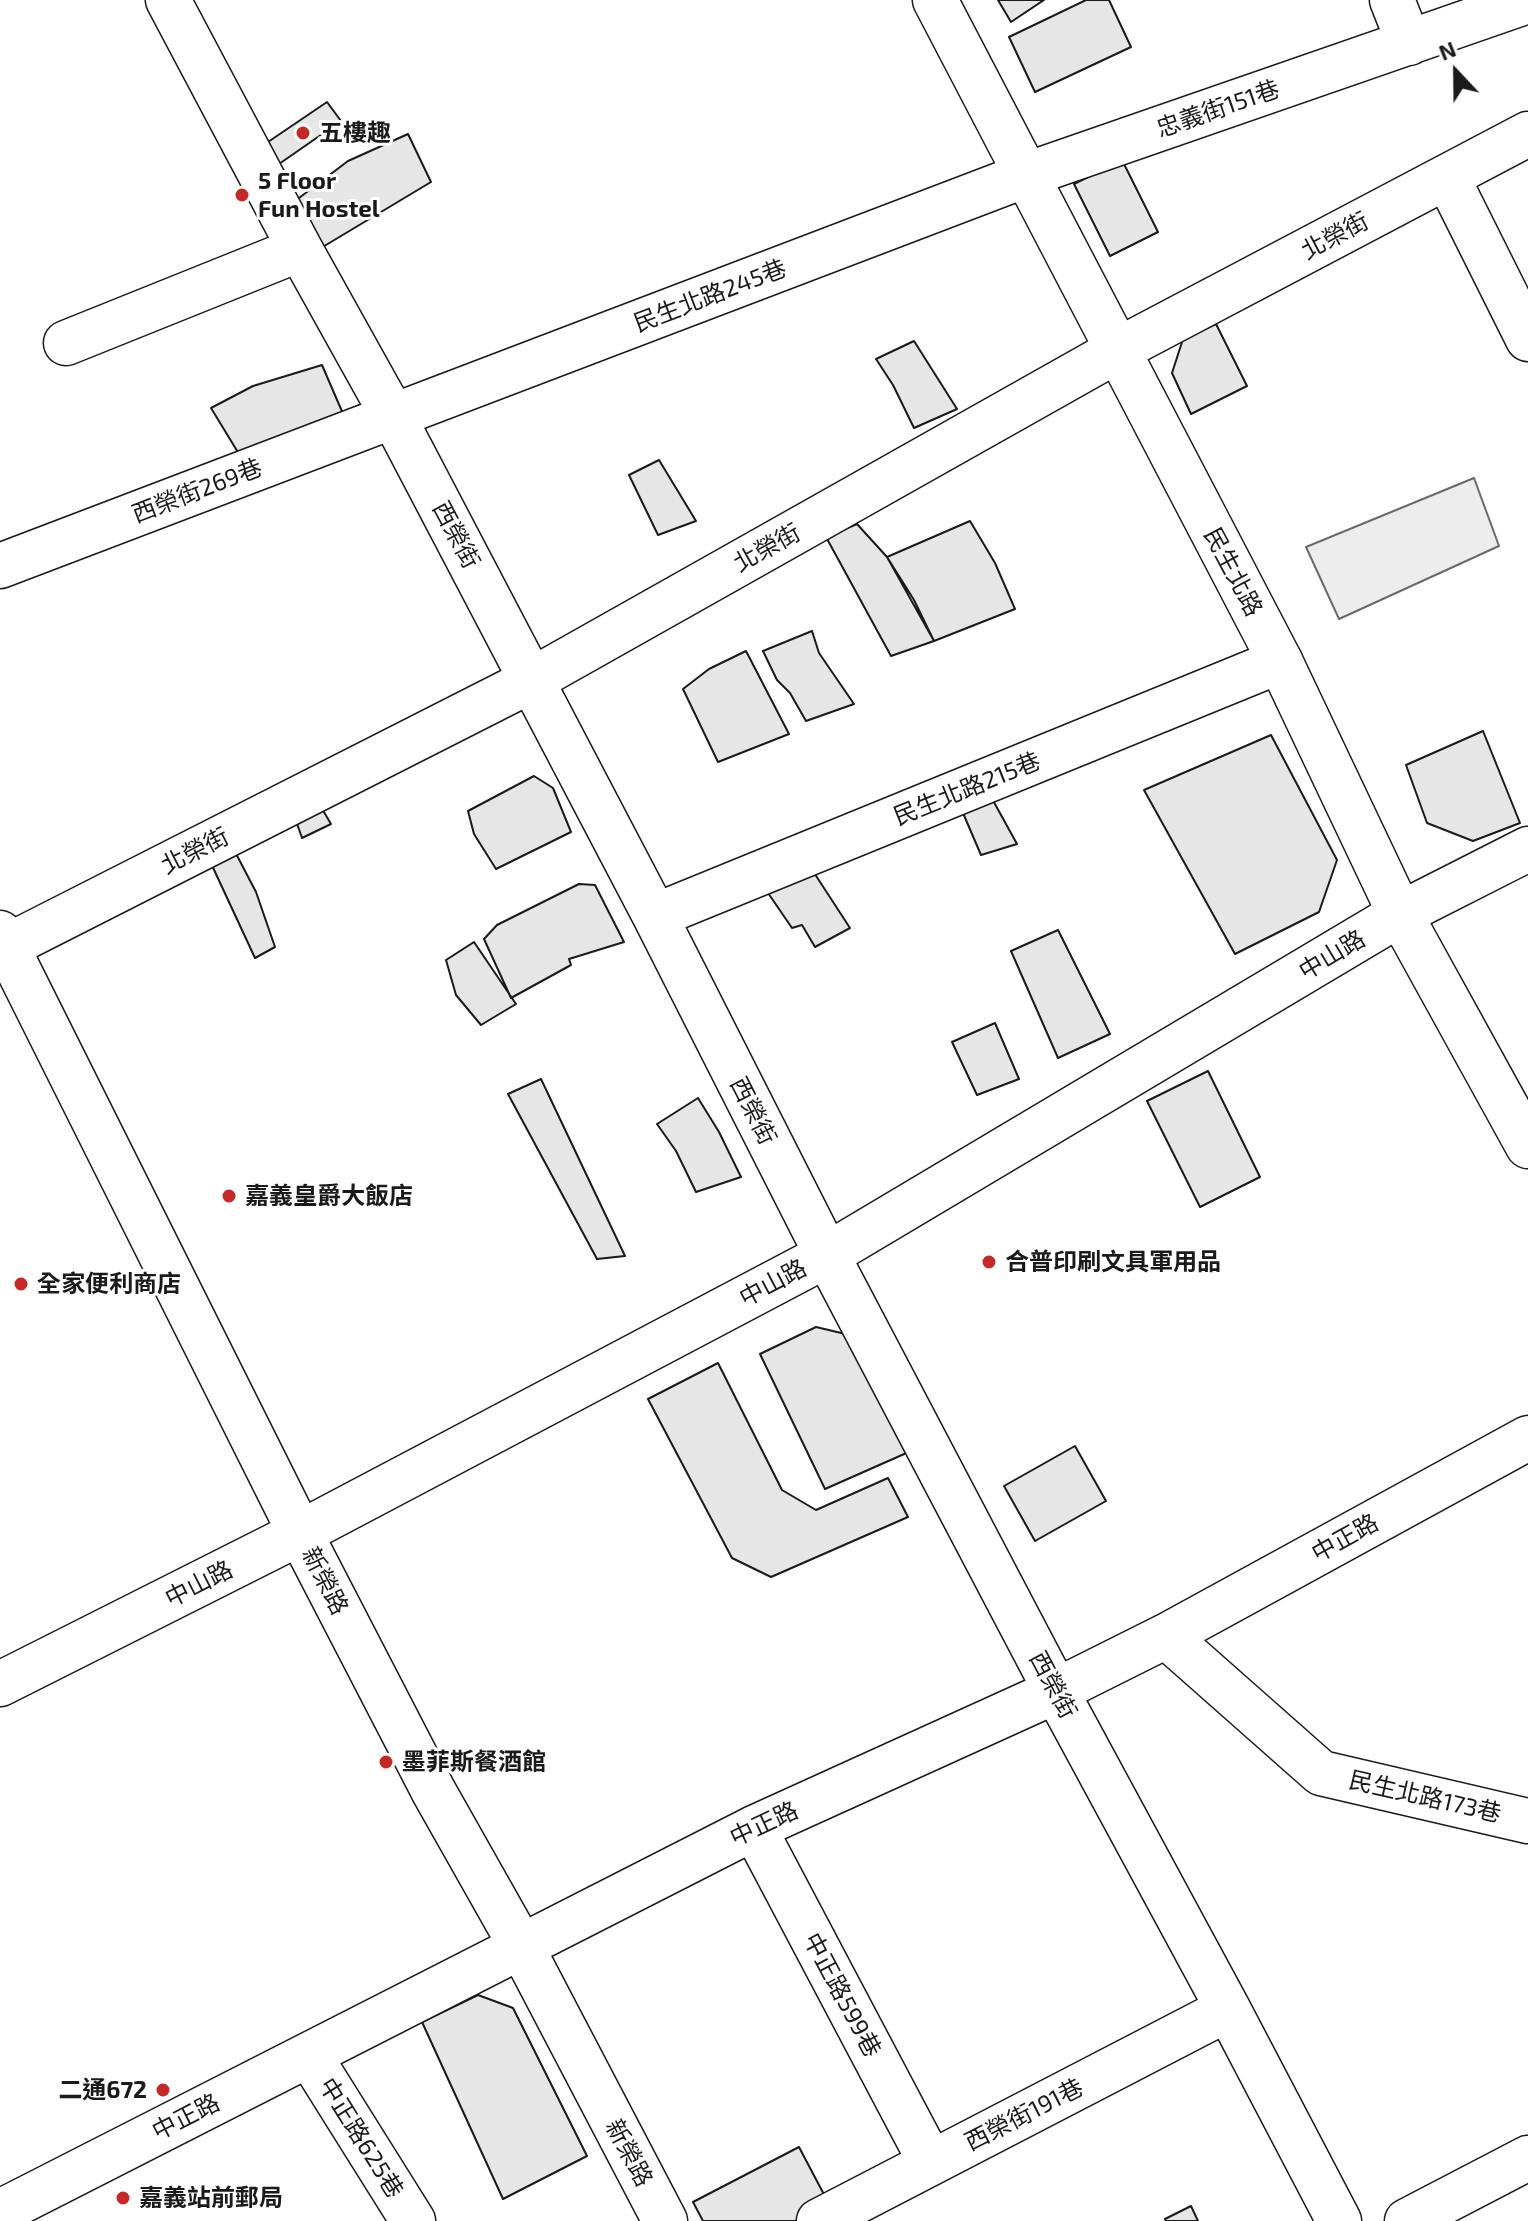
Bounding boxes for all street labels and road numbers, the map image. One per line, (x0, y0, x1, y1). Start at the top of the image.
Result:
street label: 忠義街151巷 (1153, 75, 1283, 143)
street label: 北榮街 (1296, 206, 1374, 266)
street label: 民生北路245巷 (630, 254, 790, 338)
street label: 西榮街269巷 (128, 453, 266, 529)
street label: 西榮街 (426, 496, 486, 574)
street label: 北榮街 (729, 518, 805, 578)
street label: 民生北路 (1198, 523, 1268, 621)
street label: 民生北路215巷 (889, 746, 1045, 832)
street label: 北榮街 (156, 822, 234, 880)
street label: 中山路 (1294, 924, 1370, 986)
street label: 西榮街 (724, 1072, 782, 1150)
street label: 中山路 (734, 1253, 812, 1313)
street label: 中正路 (1307, 1508, 1383, 1568)
street label: 新榮路 (296, 1542, 354, 1620)
street label: 中山路 (160, 1555, 238, 1613)
street label: 西榮街 (1023, 1646, 1083, 1724)
street label: 民生北路173巷 (1346, 1766, 1504, 1828)
street label: 中正路 (725, 1796, 803, 1852)
street label: 中正路599巷 (797, 1928, 887, 2062)
street label: 中正路625巷 (313, 2073, 409, 2203)
street label: 西榮街191巷 (960, 2073, 1088, 2157)
street label: 中正路 (147, 2088, 225, 2146)
street label: 新榮路 (599, 2114, 659, 2192)

